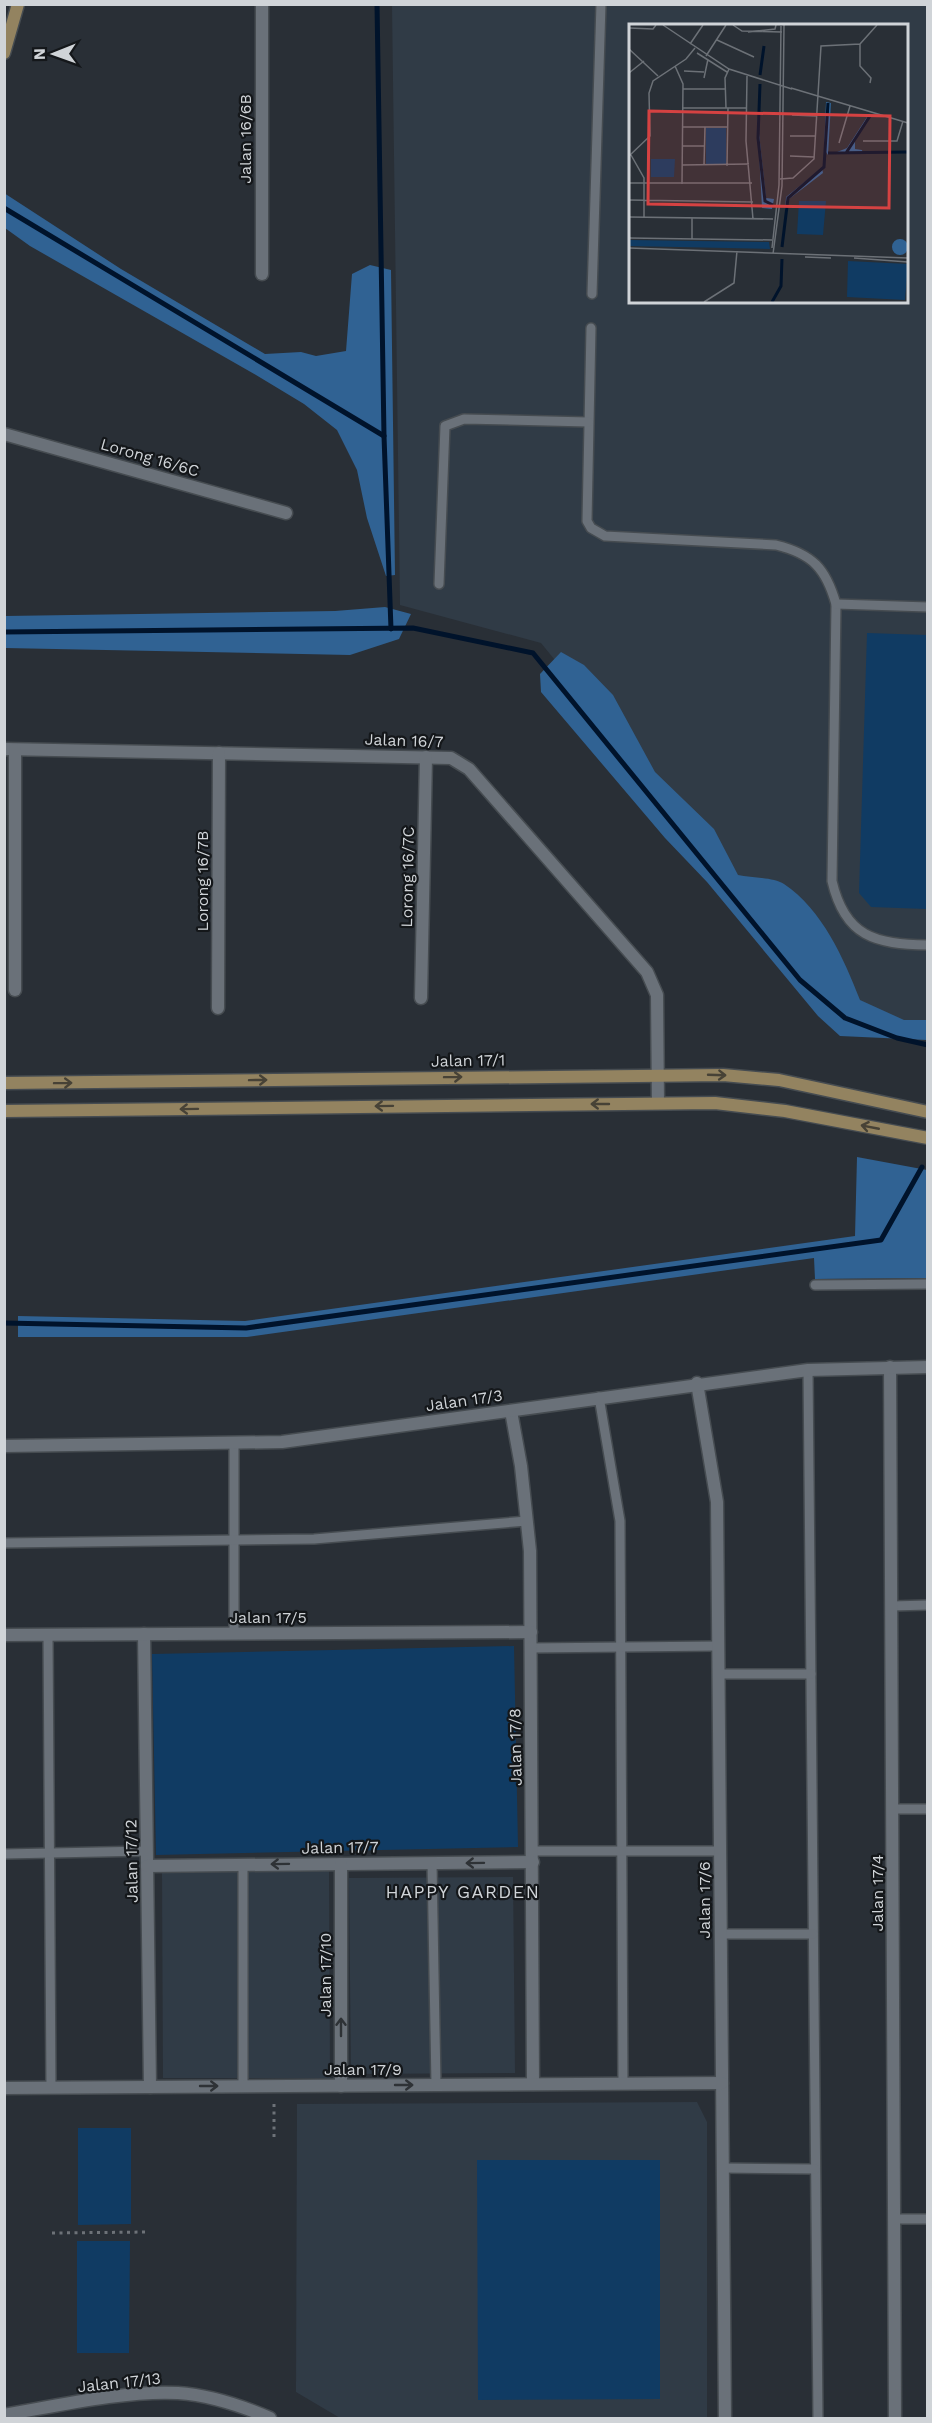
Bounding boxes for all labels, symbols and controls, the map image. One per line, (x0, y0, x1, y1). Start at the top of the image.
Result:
north arrow (24, 24, 84, 84)
inset map (629, 24, 908, 303)
text: N (30, 48, 49, 60)
street label: Jalan 16/6B (236, 94, 255, 184)
street label: Lorong 16/6C (98, 434, 201, 481)
street label: Jalan 16/7 (364, 730, 444, 751)
street label: Lorong 16/7C (397, 826, 418, 928)
street label: Lorong 16/7B (193, 831, 212, 931)
street label: Jalan 17/1 (431, 1050, 505, 1071)
one-way arrow (707, 1069, 727, 1080)
one-way arrow (442, 1071, 462, 1083)
one-way arrow (247, 1074, 267, 1086)
one-way arrow (52, 1077, 72, 1088)
one-way arrow (590, 1098, 610, 1109)
one-way arrow (374, 1100, 394, 1112)
one-way arrow (179, 1103, 199, 1115)
one-way arrow (861, 1121, 880, 1132)
street label: Jalan 17/3 (424, 1386, 504, 1415)
street label: Jalan 17/5 (229, 1608, 307, 1627)
street label: Jalan 17/8 (505, 1708, 526, 1786)
street label: Jalan 17/12 (121, 1819, 142, 1903)
street label: Jalan 17/7 (301, 1837, 379, 1858)
street label: Jalan 17/4 (868, 1854, 887, 1932)
one-way arrow (465, 1857, 485, 1868)
one-way arrow (270, 1858, 290, 1870)
street label: Jalan 17/6 (695, 1861, 714, 1939)
district label: HAPPY GARDEN (385, 1881, 541, 1902)
street label: Jalan 17/10 (316, 1933, 335, 2017)
one-way arrow (335, 2018, 347, 2038)
street label: Jalan 17/9 (324, 2060, 402, 2079)
one-way arrow (393, 2079, 413, 2091)
one-way arrow (198, 2080, 218, 2092)
street label: Jalan 17/13 (76, 2369, 162, 2396)

